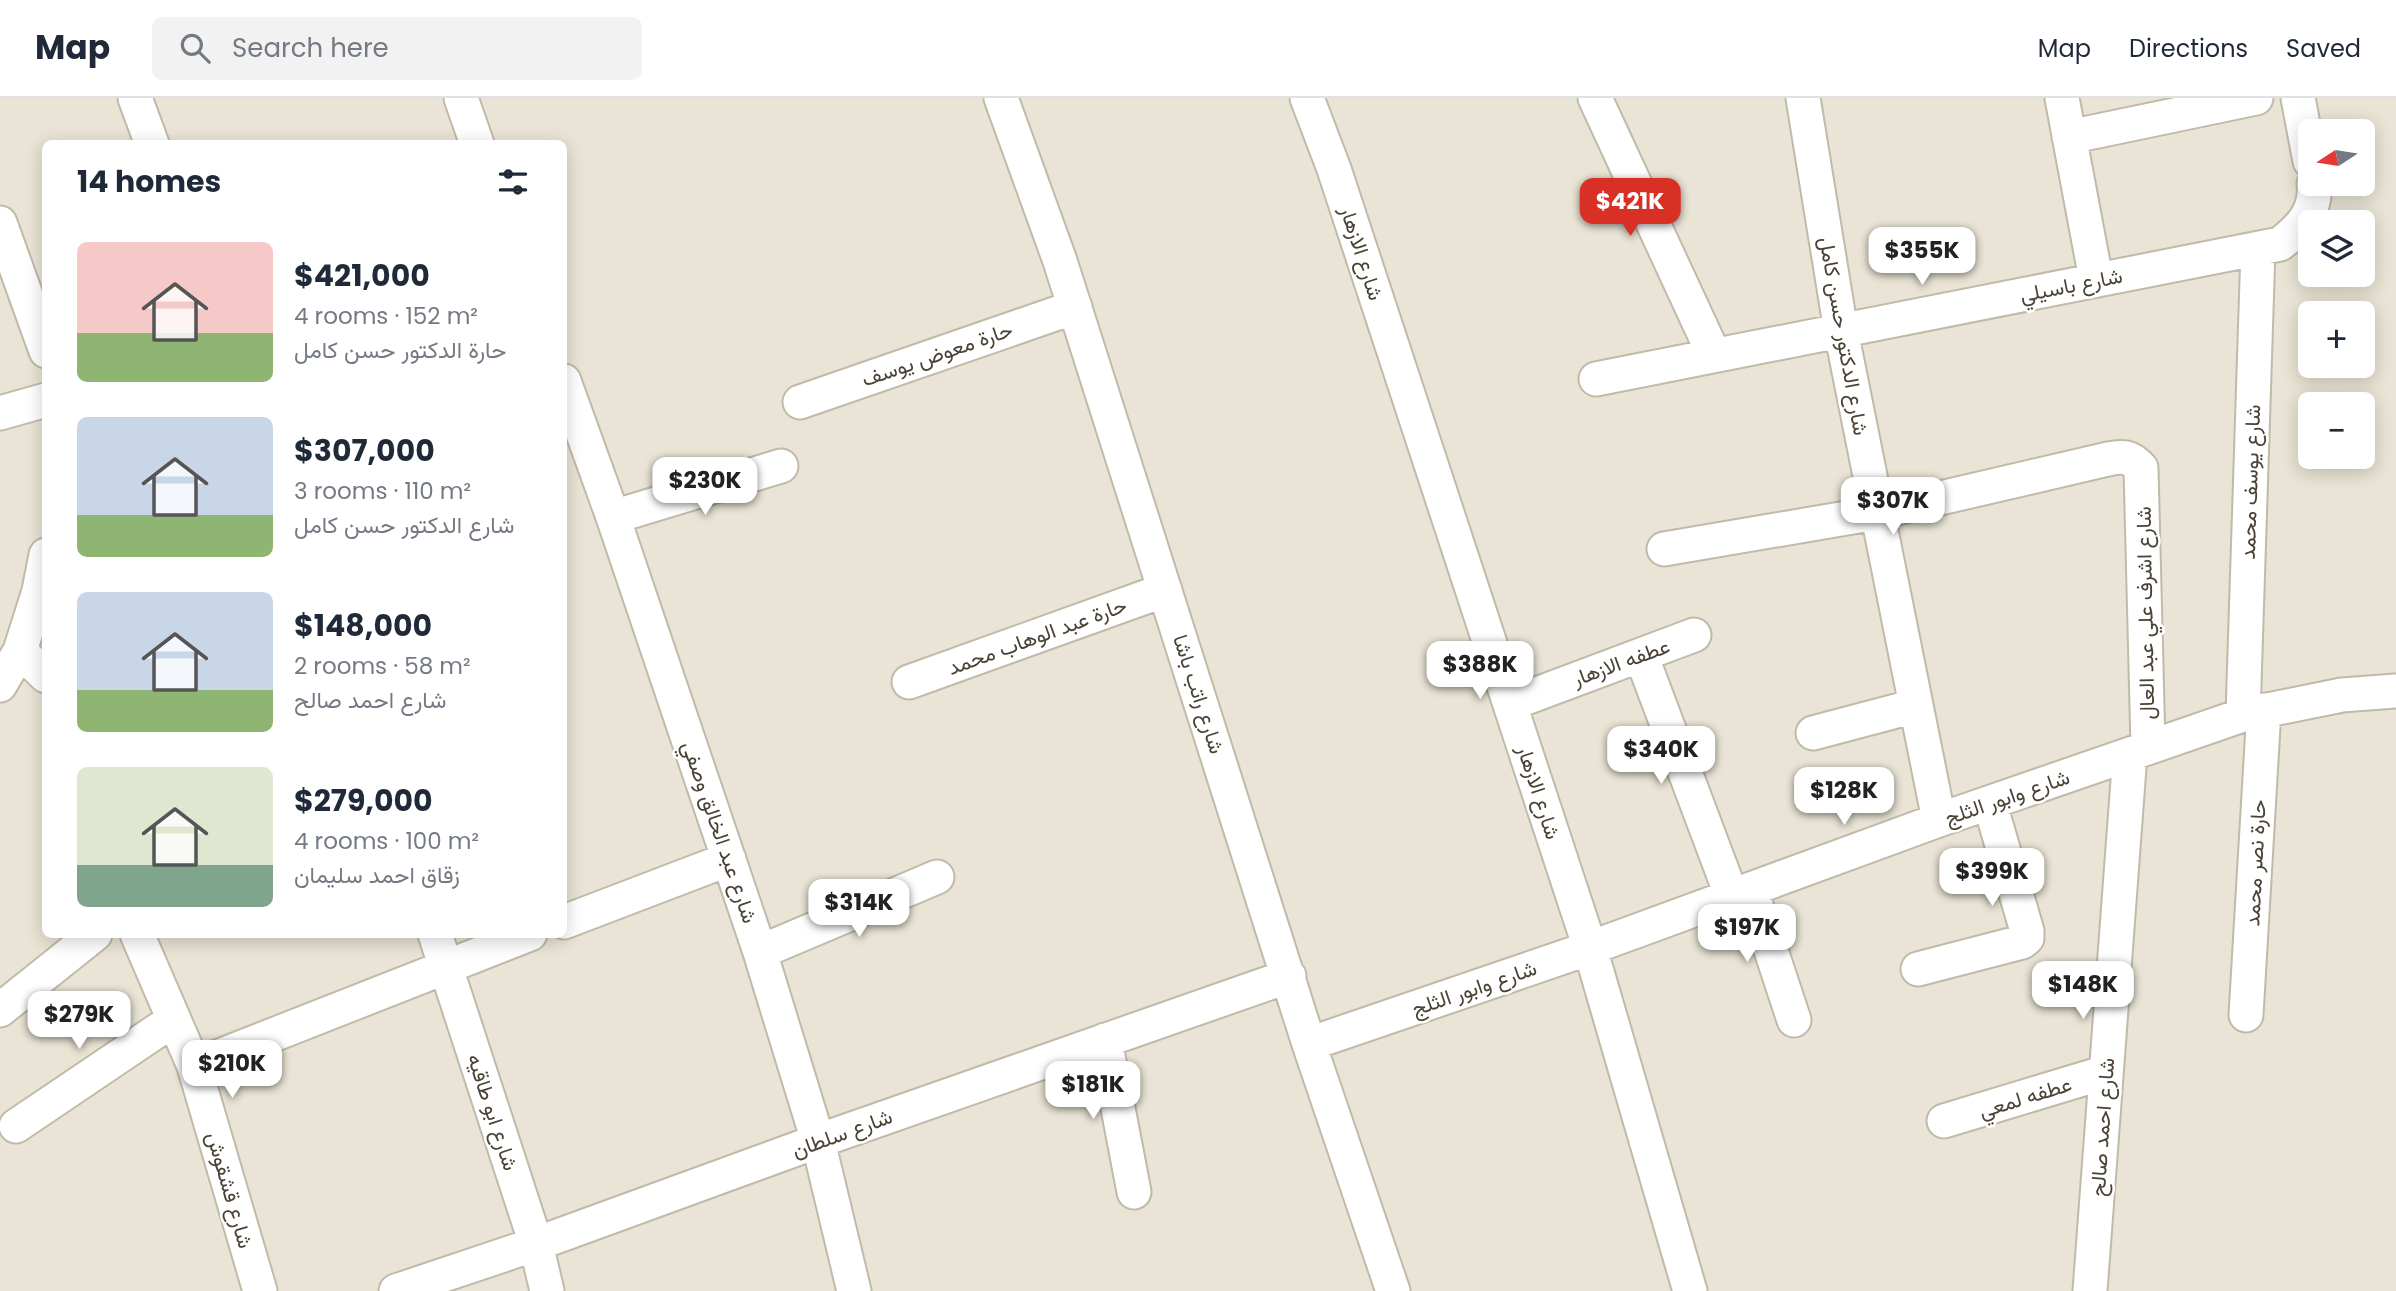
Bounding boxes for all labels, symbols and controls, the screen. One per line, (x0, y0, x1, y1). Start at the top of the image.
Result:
search box (152, 17, 642, 80)
text: Map (35, 24, 110, 71)
icon: search (176, 29, 214, 67)
text: Search here (232, 30, 389, 66)
text: Map (2038, 32, 2091, 65)
text: Directions (2129, 32, 2248, 65)
text: Saved (2286, 32, 2361, 65)
north arrow (2298, 119, 2375, 196)
map controls (2298, 119, 2375, 469)
text: 14 homes (77, 160, 221, 203)
icon: filters (494, 163, 532, 201)
pin: $421K (1581, 178, 1679, 238)
text: $421K (1596, 185, 1664, 217)
street label: شارع الازهار (1333, 201, 1391, 304)
button: layers (2298, 210, 2375, 287)
pin: $355K (1873, 228, 1971, 287)
street label: شارع الدكتور حسن كامل (1812, 234, 1876, 438)
text: $355K (1885, 234, 1959, 266)
text: $421,000 (294, 254, 430, 297)
street label: شارع باسيلي (2017, 261, 2125, 312)
icon: home (133, 270, 217, 354)
text: 4 rooms · 152 m² (294, 300, 478, 332)
button: + (2298, 301, 2375, 378)
street label: حارة معوض يوسف (858, 315, 1016, 393)
text: حارة الدكتور حسن كامل (294, 334, 506, 366)
button: − (2298, 392, 2375, 469)
street label: شارع يوسف محمد (2233, 404, 2267, 560)
text: $307,000 (294, 429, 435, 472)
icon: home (133, 445, 217, 529)
pin: $230K (656, 458, 754, 517)
text: $230K (668, 464, 742, 496)
text: 3 rooms · 110 m² (294, 475, 471, 507)
pin: $307K (1844, 478, 1942, 537)
text: $307K (1857, 484, 1929, 516)
street label: شارع اشرف علي عبد العال (2129, 506, 2164, 720)
text: شارع الدكتور حسن كامل (294, 509, 514, 541)
street label: حارة عبد الوهاب محمد (943, 590, 1131, 682)
text: $148,000 (294, 604, 432, 647)
icon: home (133, 620, 217, 704)
street label: شارع راتب باشا (1166, 631, 1232, 757)
street label: عطفه الازهار (1567, 631, 1674, 693)
pin: $388K (1431, 642, 1529, 701)
text: $388K (1443, 648, 1517, 680)
text: 2 rooms · 58 m² (294, 650, 471, 682)
text: شارع احمد صالح (294, 684, 446, 716)
pin: $340K (1612, 726, 1710, 786)
text: $340K (1623, 733, 1699, 765)
street label: شارع عبد الخالق وصفي (672, 737, 765, 928)
street label: شارع الازهار (1510, 740, 1568, 843)
street label: شارع وابور الثلج (1941, 762, 2073, 832)
pin: $128K (1795, 768, 1893, 827)
text: $128K (1810, 774, 1878, 806)
text: $279,000 (294, 779, 433, 822)
icon: home (133, 795, 217, 879)
street label: حارة نصر محمد (2237, 799, 2273, 927)
text: 4 rooms · 100 m² (294, 825, 479, 857)
pin: $399K (1943, 848, 2041, 908)
text: $399K (1955, 855, 2029, 887)
text: زقاق احمد سليمان (294, 859, 460, 891)
pin: $314K (810, 880, 908, 939)
text: $314K (824, 886, 894, 918)
pin: $197K (1698, 904, 1796, 964)
text: $197K (1714, 911, 1780, 943)
street label: شارع وابور الثلج (1408, 953, 1540, 1023)
pin: $148K (2034, 962, 2132, 1021)
text: $148K (2048, 968, 2118, 1000)
pin: $279K (30, 992, 128, 1051)
text: $279K (44, 998, 114, 1030)
pin: $210K (183, 1040, 281, 1100)
text: $210K (198, 1047, 266, 1079)
street label: شارع ابو طاقيه (460, 1050, 526, 1174)
street label: شارع احمد صالح (2083, 1057, 2121, 1197)
pin: $181K (1044, 1062, 1142, 1121)
text: $181K (1061, 1068, 1125, 1100)
street label: عطفه لمعي (1975, 1069, 2076, 1128)
street label: شارع سلطان (788, 1101, 896, 1165)
street label: شارع قشقوش (200, 1128, 260, 1252)

